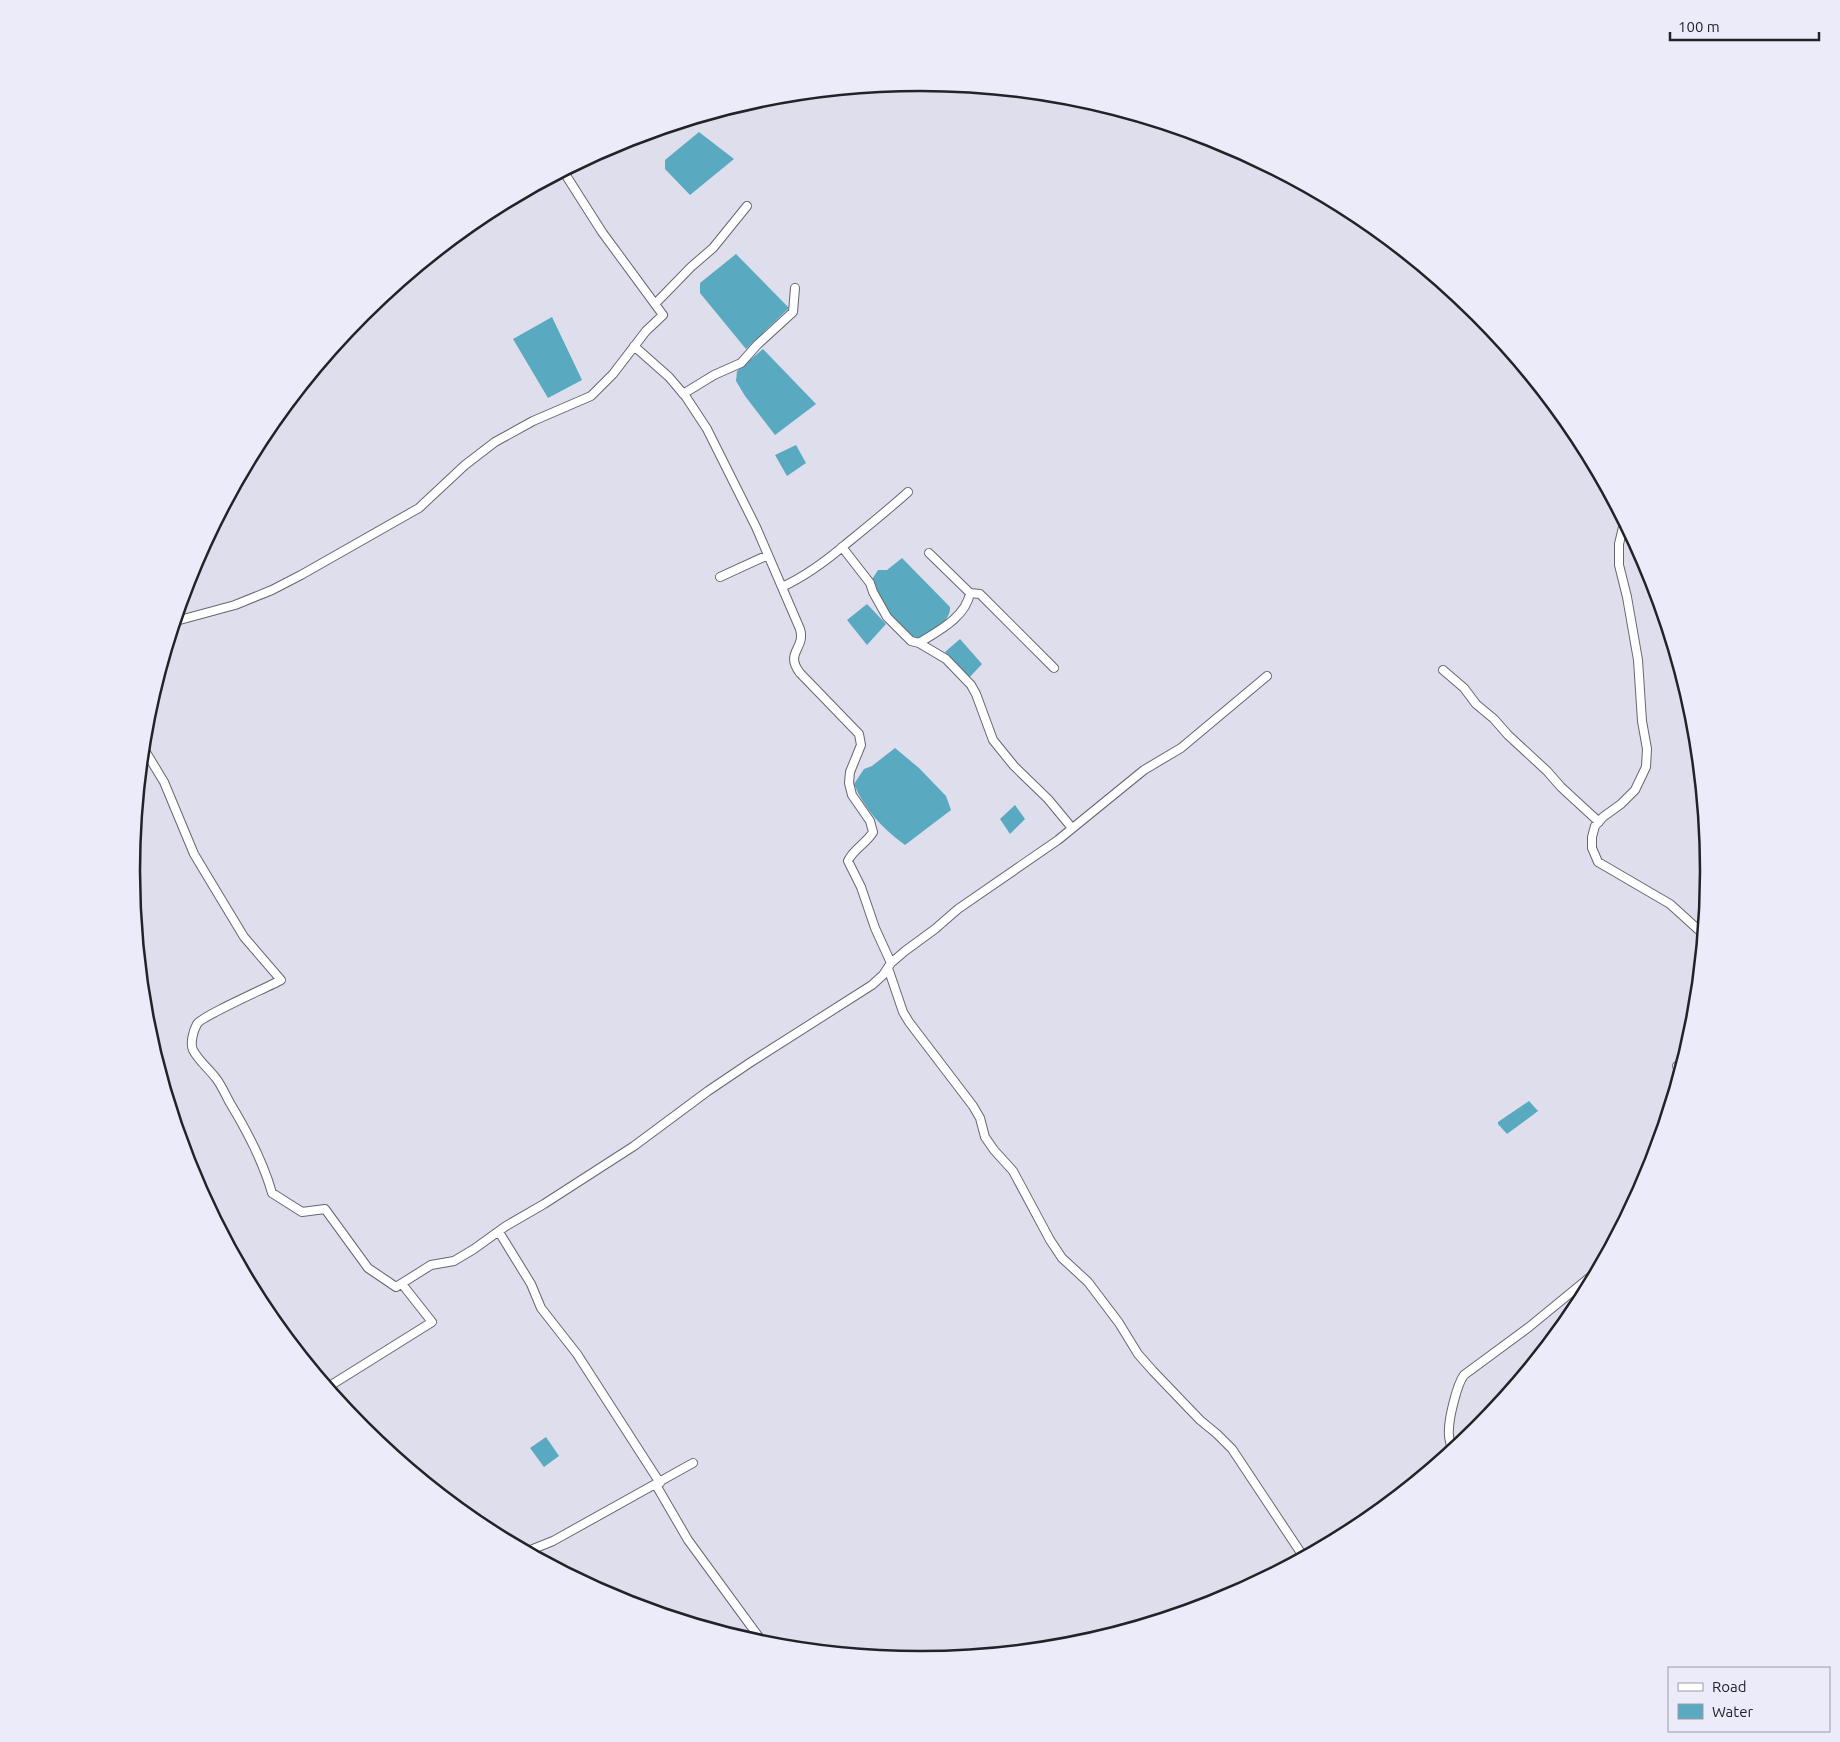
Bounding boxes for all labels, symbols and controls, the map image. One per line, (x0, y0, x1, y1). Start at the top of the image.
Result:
scale bar (1670, 10, 1819, 42)
text: 100 m (1678, 18, 1720, 35)
legend (1668, 1667, 1830, 1732)
text: Road (1712, 1678, 1747, 1695)
text: Water (1712, 1703, 1753, 1720)

